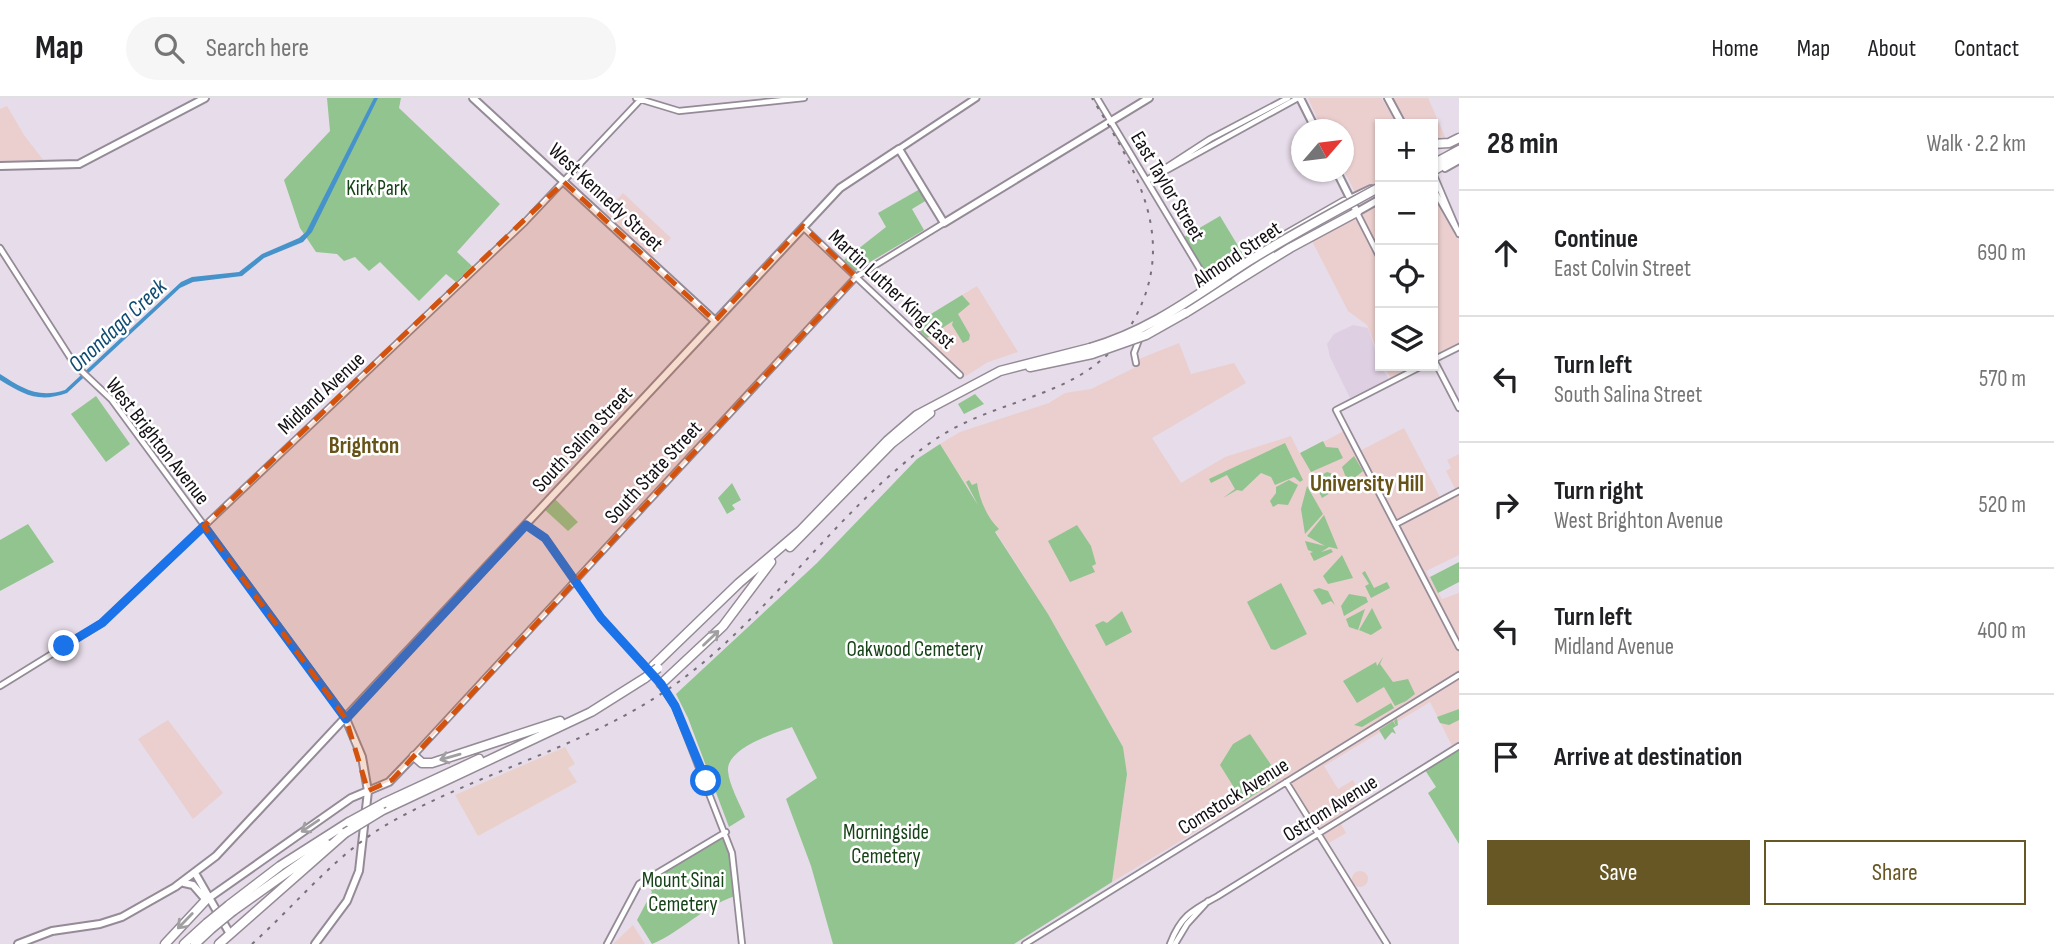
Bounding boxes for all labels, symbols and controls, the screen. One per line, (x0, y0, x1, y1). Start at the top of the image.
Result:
search box (126, 17, 616, 80)
text: Map (35, 28, 84, 68)
icon: search (150, 29, 188, 67)
text: Search here (206, 33, 309, 64)
text: Home (1711, 34, 1759, 63)
text: Map (1797, 34, 1830, 63)
text: About (1868, 34, 1916, 63)
text: Contact (1954, 34, 2019, 63)
north arrow (1291, 119, 1354, 182)
map controls (1375, 119, 1438, 371)
button: + (1375, 119, 1438, 182)
text: 28 min (1487, 126, 1558, 162)
street label: East Taylor Street (1125, 127, 1210, 245)
text: Walk · 2.2 km (1927, 130, 2026, 158)
street label: West Kennedy Street (543, 138, 668, 257)
park label: Kirk Park (346, 176, 408, 201)
button: − (1375, 182, 1438, 245)
street label: Almond Street (1188, 216, 1286, 294)
street label: Martin Luther King East (823, 224, 960, 354)
text: Continue (1554, 224, 1638, 255)
icon: ahead (1487, 234, 1525, 272)
text: 690 m (1977, 239, 2026, 267)
button: locate (1375, 245, 1438, 308)
text: East Colvin Street (1554, 255, 1691, 283)
water label: Onondaga Creek (63, 272, 174, 378)
button: layers (1375, 308, 1438, 371)
street label: Midland Avenue (273, 347, 370, 440)
text: Turn left (1554, 350, 1632, 381)
icon: left (1487, 360, 1525, 398)
text: 570 m (1979, 365, 2026, 393)
street label: West Brighton Avenue (100, 373, 215, 510)
street label: South Salina Street (527, 381, 638, 497)
text: South Salina Street (1554, 381, 1702, 409)
street label: South State Street (600, 416, 707, 529)
district label: Brighton (329, 432, 399, 460)
district label: University Hill (1310, 470, 1424, 498)
text: Turn right (1554, 476, 1643, 507)
icon: right (1487, 486, 1525, 524)
text: 520 m (1979, 491, 2026, 519)
text: West Brighton Avenue (1554, 507, 1723, 535)
text: Turn left (1554, 602, 1632, 633)
icon: left (1487, 612, 1525, 650)
text: 400 m (1977, 617, 2026, 645)
one-way arrow (702, 629, 719, 646)
route end (48, 630, 79, 661)
text: Midland Avenue (1554, 633, 1674, 661)
park label: Oakwood Cemetery (847, 637, 983, 662)
icon: arrive (1487, 738, 1525, 776)
text: Arrive at destination (1554, 742, 1742, 773)
one-way arrow (439, 752, 461, 765)
street label: Comstock Avenue (1173, 752, 1293, 840)
route start (690, 765, 721, 796)
street label: Ostrom Avenue (1278, 770, 1382, 847)
one-way arrow (301, 819, 320, 833)
park label: Morningside Cemetery (843, 820, 929, 869)
button: Save (1487, 840, 1750, 905)
button: Share (1764, 840, 2026, 905)
park label: Mount Sinai Cemetery (642, 868, 724, 917)
one-way arrow (177, 913, 194, 930)

